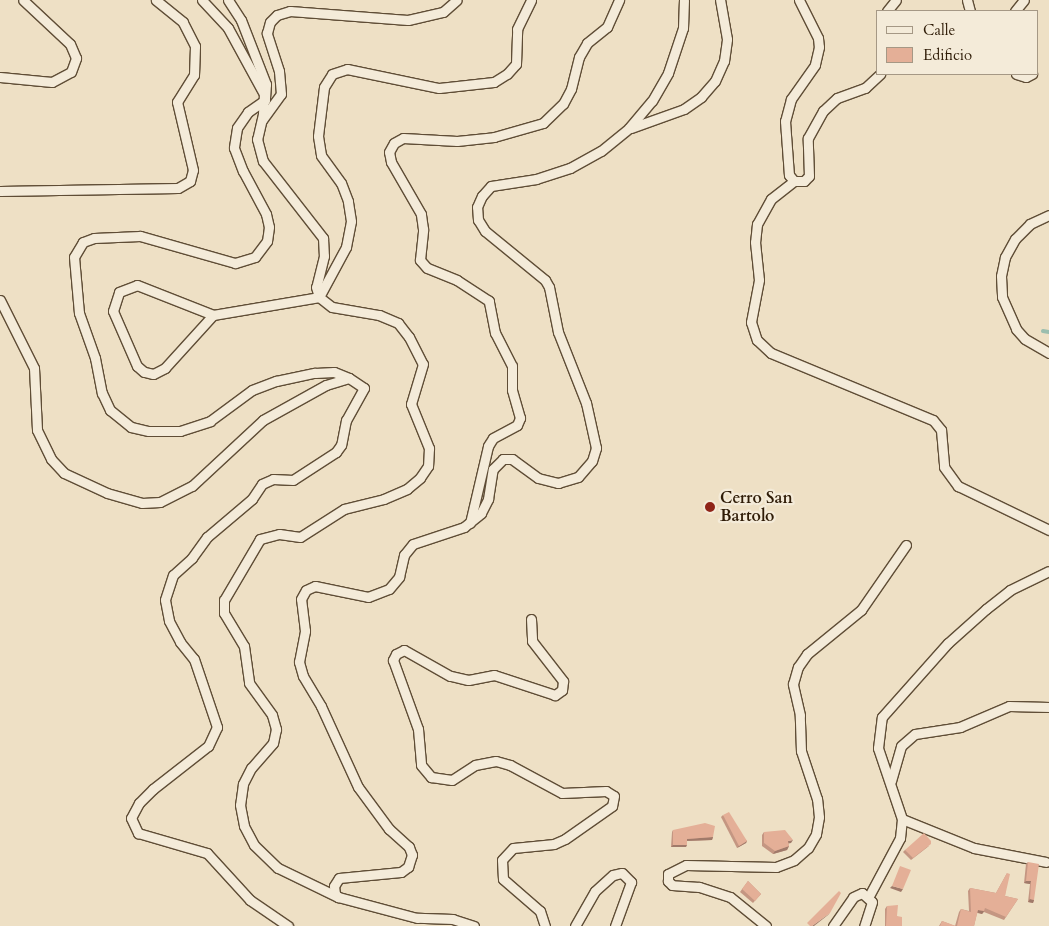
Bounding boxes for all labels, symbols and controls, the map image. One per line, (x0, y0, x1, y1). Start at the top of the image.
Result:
legend (876, 10, 1039, 75)
text: Calle (923, 20, 955, 40)
text: Edificio (923, 45, 972, 65)
place label: Cerro San Bartolo (720, 488, 793, 526)
marker: Cerro San Bartolo (704, 501, 716, 513)

